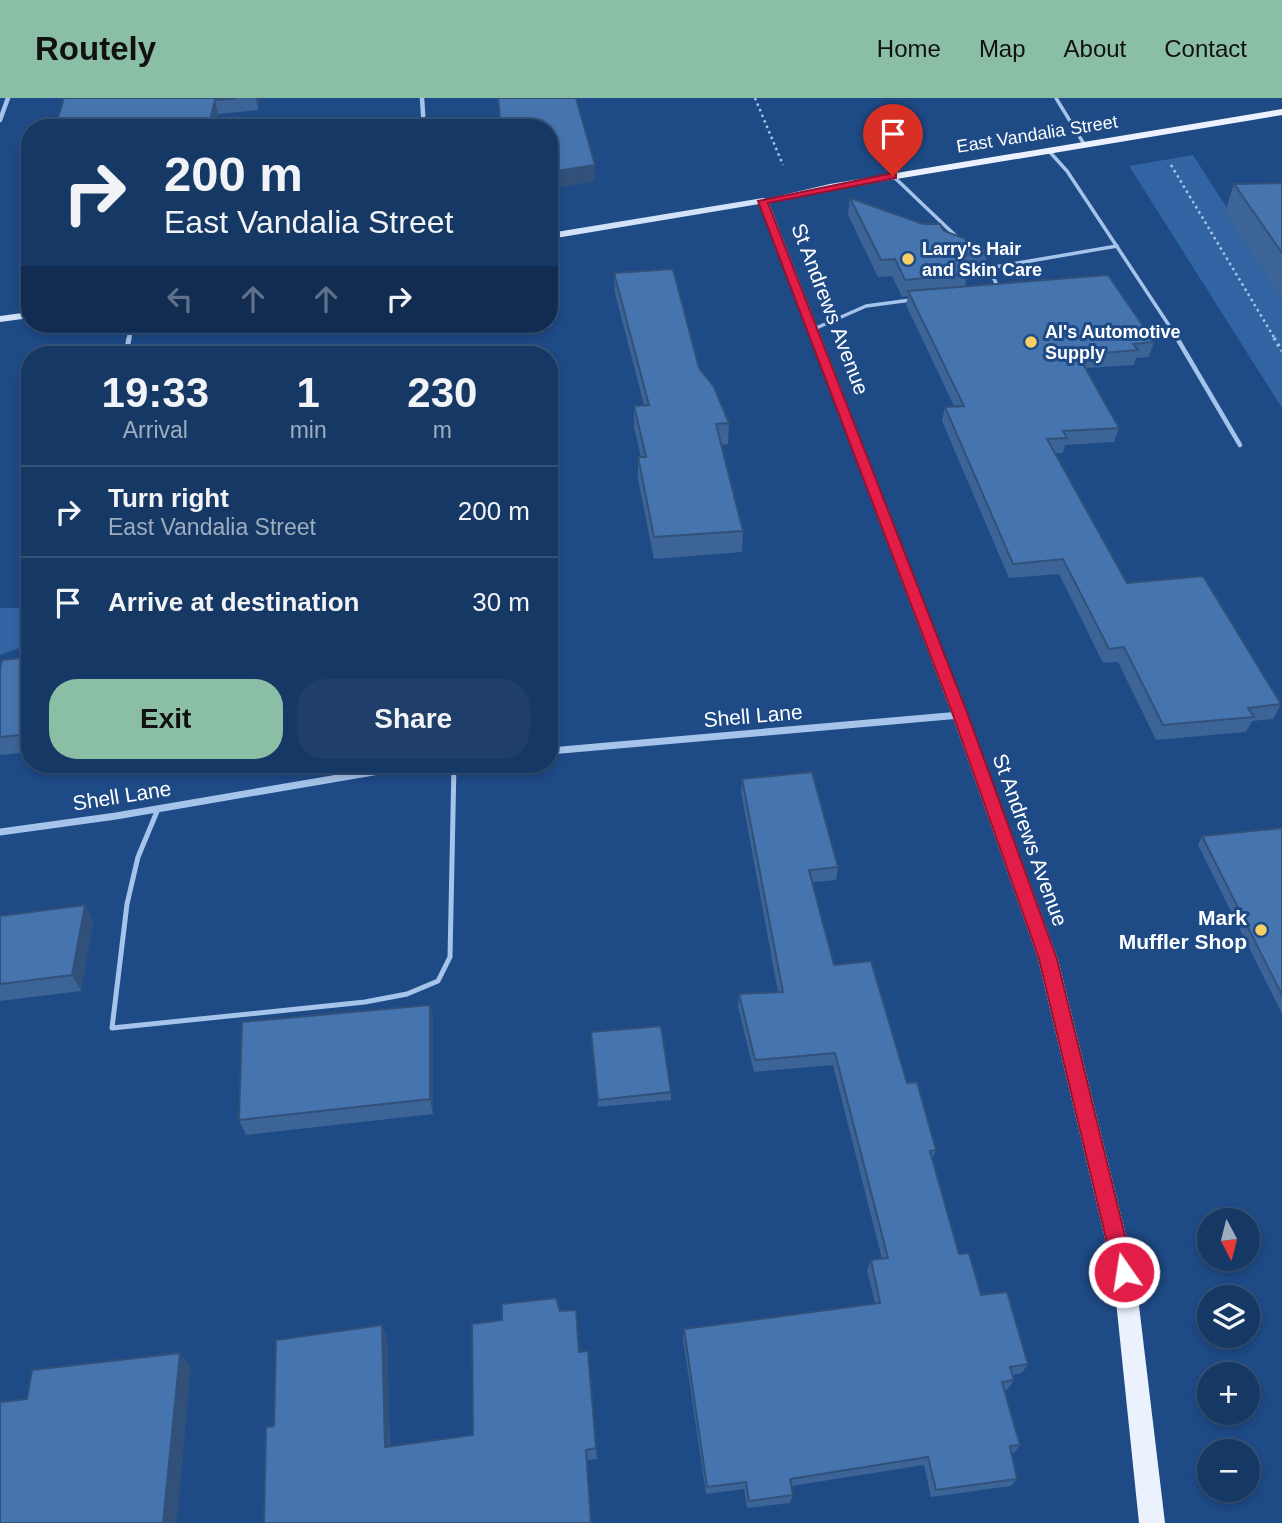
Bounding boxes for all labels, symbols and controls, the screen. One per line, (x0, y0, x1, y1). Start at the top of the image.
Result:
text: Routely (35, 30, 156, 67)
text: Home (877, 35, 941, 62)
text: Map (979, 35, 1026, 62)
text: About (1064, 35, 1126, 62)
text: Contact (1164, 35, 1247, 62)
pin (863, 104, 923, 176)
street label: East Vandalia Street (955, 111, 1119, 157)
icon: arrive (874, 115, 912, 153)
icon: right (49, 147, 140, 238)
text: 200 m (164, 147, 303, 201)
text: East Vandalia Street (164, 204, 453, 240)
street label: St Andrews Avenue (787, 220, 874, 398)
place label: Larry's Hair and Skin Care (922, 239, 1042, 280)
marker: Larry's Hair and Skin Care (900, 251, 916, 267)
icon: left (161, 280, 199, 318)
icon: ahead (234, 280, 272, 318)
icon: ahead (307, 280, 345, 318)
icon: right (380, 280, 418, 318)
place label: Al's Automotive Supply (1045, 322, 1181, 363)
marker: Al's Automotive Supply (1023, 334, 1039, 350)
text: 19:33 (102, 369, 209, 416)
text: 1 (296, 369, 320, 416)
text: 230 (407, 369, 477, 416)
text: Arrival (123, 417, 188, 443)
text: min (290, 417, 327, 443)
text: m (433, 417, 452, 443)
text: Turn right (108, 483, 229, 513)
icon: right (49, 493, 87, 531)
text: 200 m (458, 496, 530, 526)
text: East Vandalia Street (108, 514, 316, 540)
icon: arrive (49, 584, 87, 622)
text: Arrive at destination (108, 587, 359, 617)
text: 30 m (472, 587, 530, 617)
button: Exit (49, 679, 283, 759)
button: Share (297, 679, 530, 759)
street label: Shell Lane (703, 700, 803, 731)
street label: St Andrews Avenue (989, 751, 1072, 929)
street label: Shell Lane (71, 776, 173, 815)
place label: Mark Muffler Shop (1119, 906, 1247, 953)
marker: Mark Muffler Shop (1253, 922, 1269, 938)
north arrow (1197, 1208, 1260, 1270)
map controls (1197, 1208, 1260, 1502)
position arrow (1087, 1235, 1161, 1309)
button: layers (1197, 1285, 1260, 1348)
button: + (1197, 1362, 1260, 1425)
button: − (1197, 1439, 1260, 1502)

